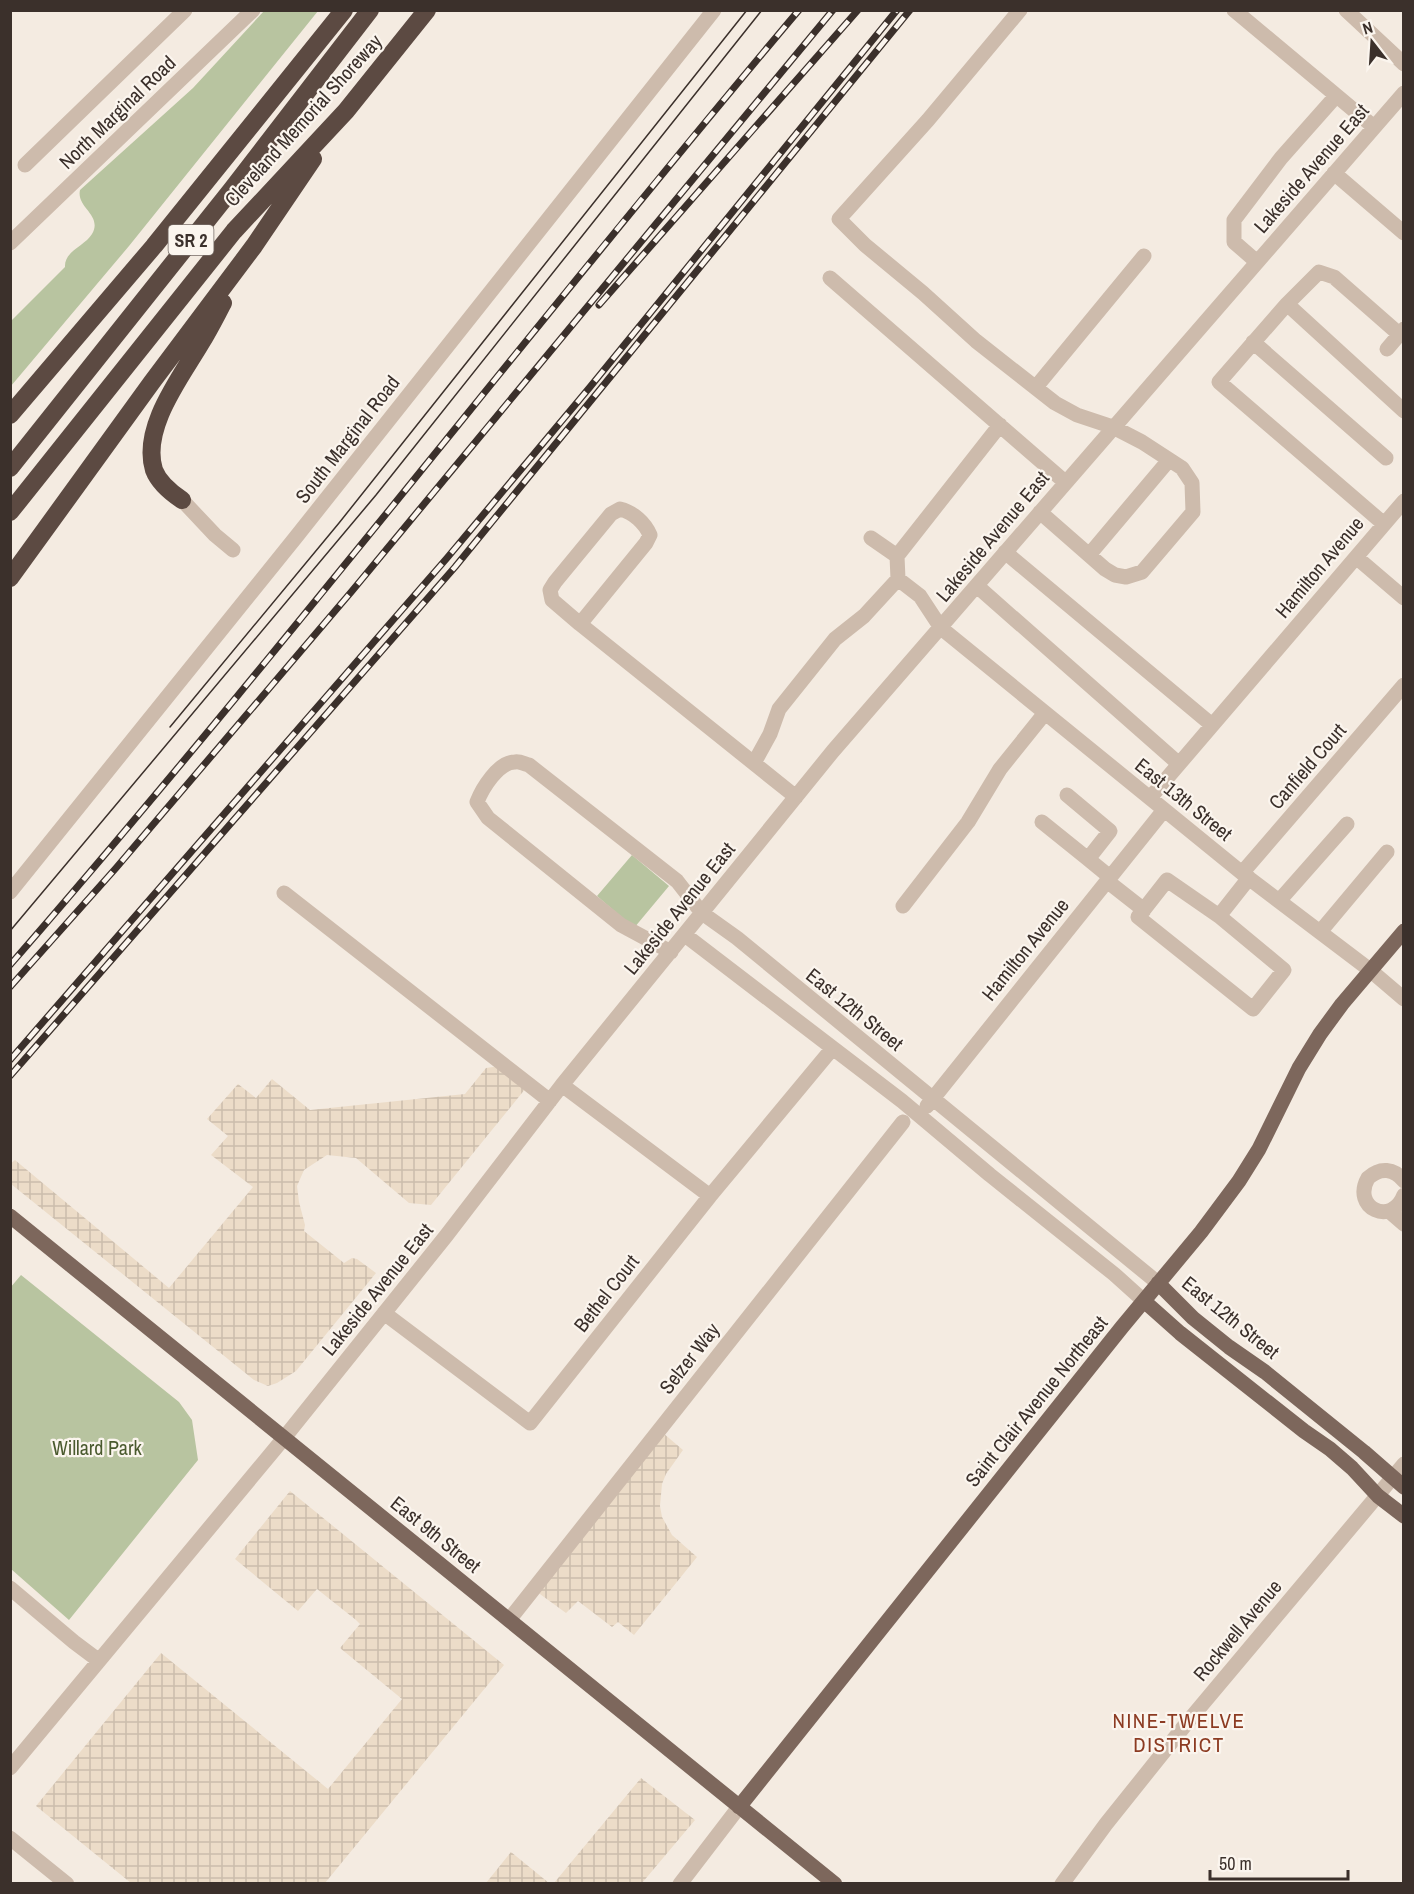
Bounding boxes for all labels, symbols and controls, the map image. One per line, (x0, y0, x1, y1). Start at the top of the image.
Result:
north arrow (1342, 12, 1402, 72)
text: N (1360, 16, 1375, 40)
street label: Cleveland Memorial Shoreway (218, 27, 388, 212)
street label: North Marginal Road (53, 49, 181, 175)
street label: Lakeside Avenue East (1247, 97, 1375, 238)
road number: SR 2 (168, 225, 213, 255)
street label: South Marginal Road (289, 370, 405, 508)
street label: Lakeside Avenue East (929, 465, 1055, 607)
street label: Hamilton Avenue (1269, 511, 1369, 623)
street label: Canfield Court (1262, 717, 1352, 815)
street label: East 13th Street (1130, 751, 1239, 847)
street label: Lakeside Avenue East (617, 836, 741, 980)
street label: Hamilton Avenue (975, 892, 1075, 1006)
street label: East 12th Street (801, 961, 910, 1057)
street label: Lakeside Avenue East (315, 1217, 439, 1361)
street label: Bethel Court (567, 1248, 645, 1337)
street label: East 12th Street (1177, 1269, 1286, 1365)
street label: Saint Clair Avenue Northeast (959, 1310, 1114, 1492)
street label: Selzer Way (653, 1316, 726, 1399)
park label: Willard Park (52, 1434, 142, 1461)
street label: East 9th Street (385, 1489, 487, 1579)
street label: Rockwell Avenue (1187, 1574, 1287, 1686)
district label: NINE-TWELVE DISTRICT (1113, 1706, 1245, 1759)
scale bar (1210, 1843, 1348, 1881)
text: 50 m (1219, 1851, 1252, 1876)

